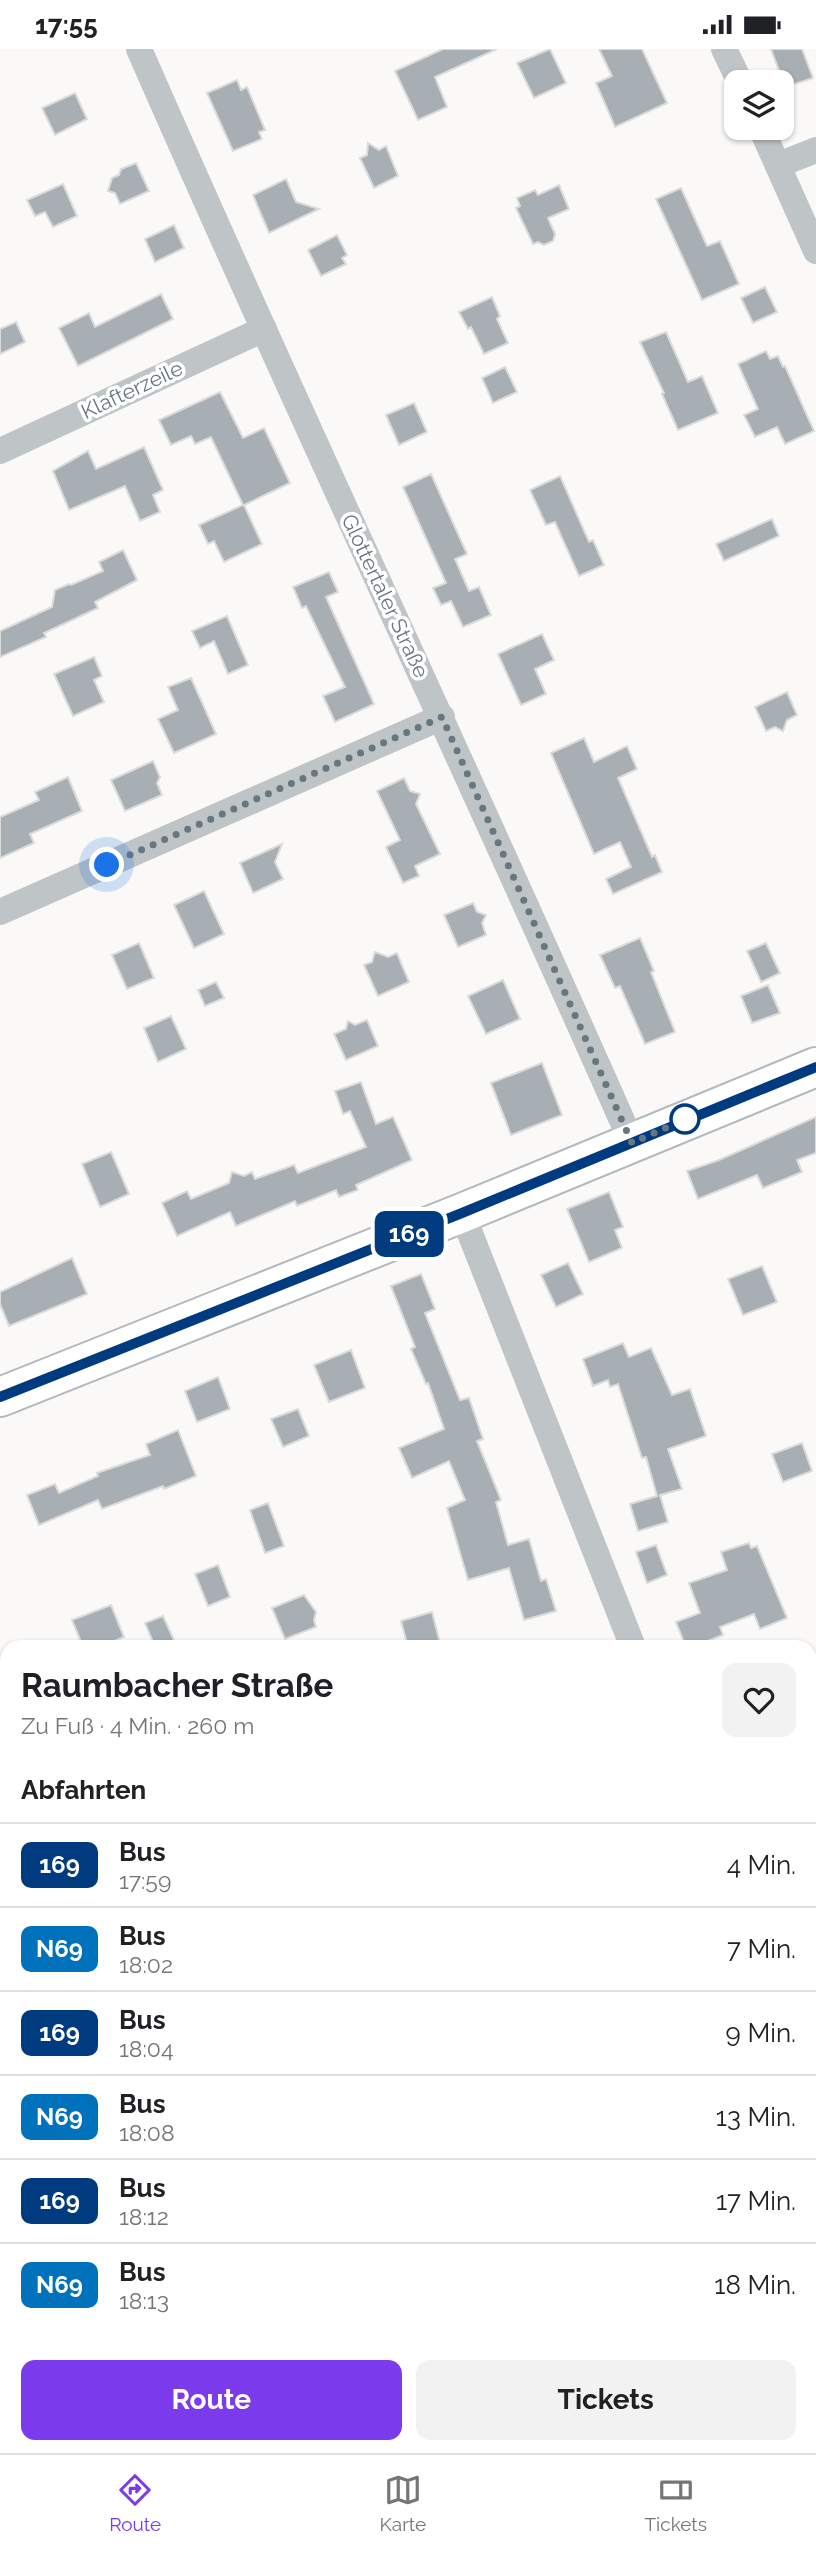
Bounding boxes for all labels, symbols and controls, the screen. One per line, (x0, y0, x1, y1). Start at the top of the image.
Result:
text: 17:55 (35, 10, 98, 40)
map controls (724, 70, 794, 140)
button: layers (724, 70, 794, 140)
street label: Klafterzeile (77, 355, 187, 424)
street label: Glottertaler Straße (337, 510, 434, 682)
your location (89, 847, 124, 882)
unlabelled marker (670, 1104, 700, 1134)
line badge: 169 (369, 1211, 449, 1257)
text: 169 (389, 1219, 429, 1248)
button: heart (722, 1663, 796, 1737)
text: Raumbacher Straße (21, 1666, 333, 1705)
text: Zu Fuß · 4 Min. · 260 m (21, 1712, 254, 1739)
text: Abfahrten (21, 1775, 146, 1805)
text: Bus (119, 1837, 166, 1867)
text: 169 (39, 1850, 80, 1879)
text: 4 Min. (727, 1850, 796, 1880)
text: 17:59 (119, 1867, 171, 1894)
text: Bus (119, 1921, 166, 1951)
text: N69 (36, 1934, 83, 1963)
text: 7 Min. (727, 1934, 796, 1964)
text: 18:02 (119, 1951, 173, 1978)
text: Bus (119, 2005, 166, 2035)
text: 169 (39, 2018, 80, 2047)
text: 9 Min. (726, 2018, 796, 2048)
text: 18:04 (119, 2035, 173, 2062)
text: Bus (119, 2089, 166, 2119)
text: N69 (36, 2102, 83, 2131)
text: 13 Min. (716, 2102, 796, 2132)
text: 18:08 (119, 2119, 175, 2146)
text: Bus (119, 2173, 166, 2203)
text: 169 (39, 2186, 80, 2215)
text: 17 Min. (716, 2186, 796, 2216)
text: 18:12 (119, 2203, 169, 2230)
text: Bus (119, 2257, 166, 2287)
text: N69 (36, 2270, 83, 2299)
text: 18 Min. (714, 2270, 796, 2300)
text: 18:13 (119, 2287, 169, 2314)
button: Route (21, 2360, 402, 2440)
button: Tickets (416, 2360, 796, 2440)
tab: Route (109, 2471, 161, 2535)
tab: Karte (380, 2471, 426, 2535)
tab: Tickets (645, 2471, 707, 2535)

